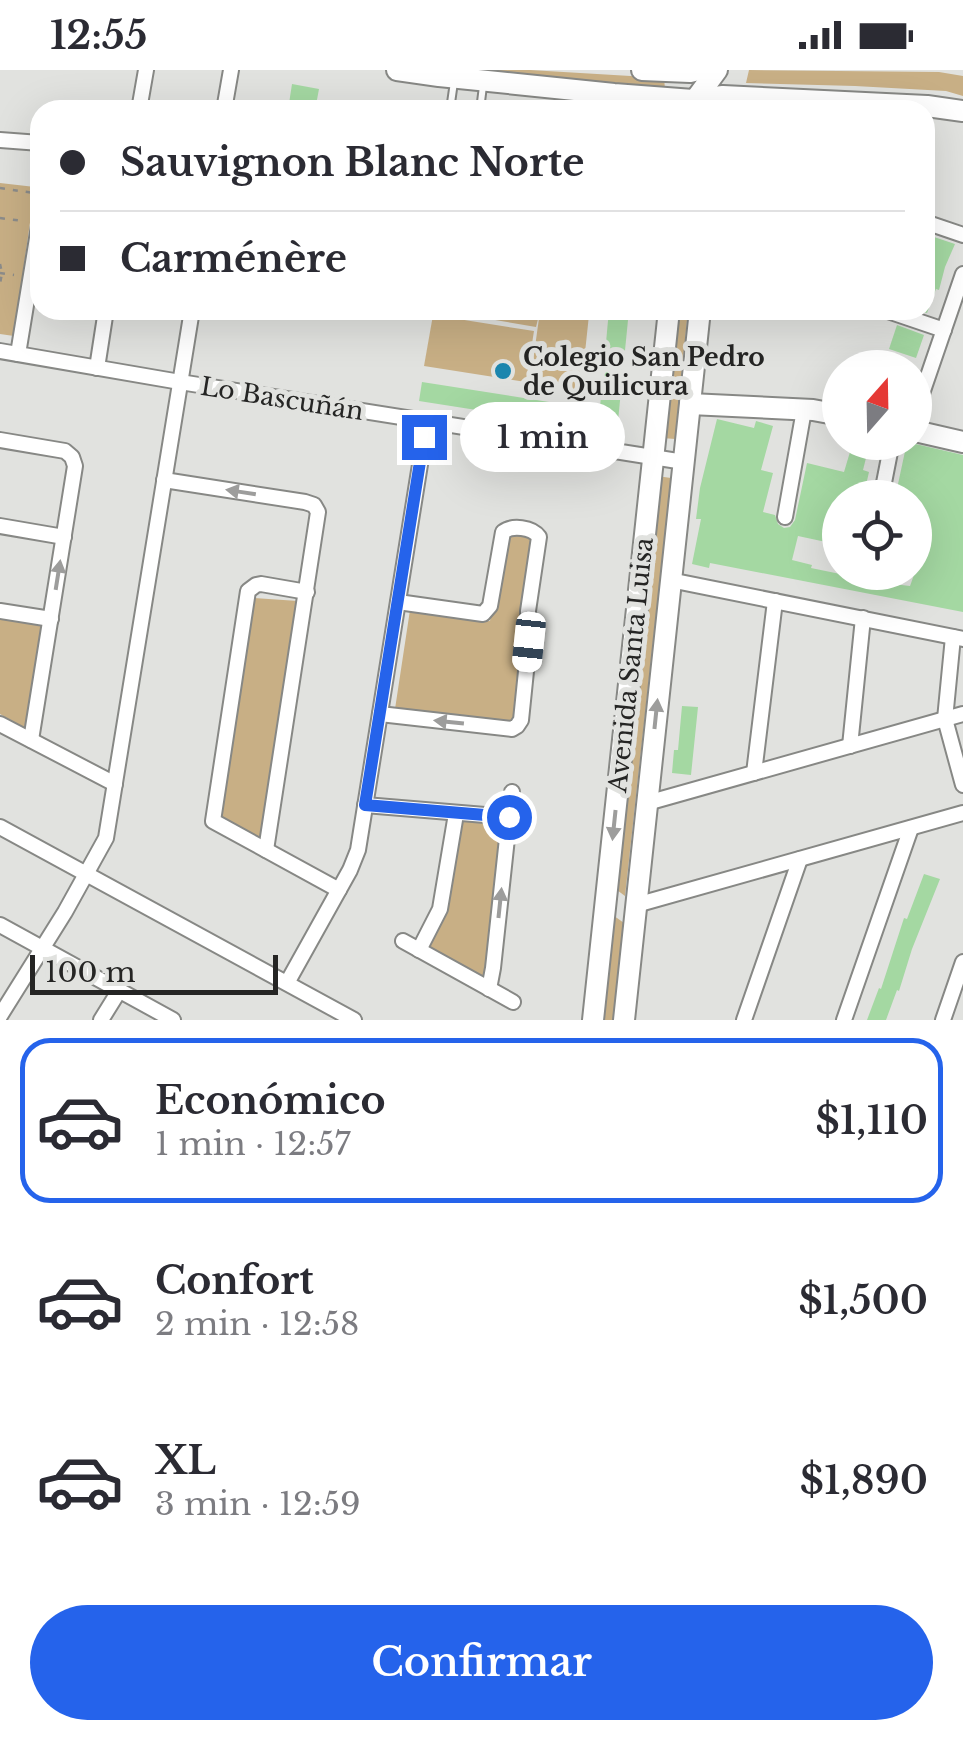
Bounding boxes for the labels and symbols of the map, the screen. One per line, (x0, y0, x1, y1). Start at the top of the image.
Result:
place label: Colegio San Pedro de Quilicura (523, 342, 765, 402)
north arrow (822, 350, 932, 460)
marker: Colegio San Pedro de Quilicura (492, 360, 514, 382)
street label: Lo Bascuñán (198, 371, 366, 427)
callout: 1 min (459, 402, 624, 472)
route end (402, 415, 447, 460)
one-way arrow (225, 484, 257, 499)
street label: Avenida Santa Luisa (602, 536, 660, 795)
one-way arrow (51, 559, 66, 590)
car (511, 611, 547, 673)
one-way arrow (649, 698, 665, 730)
one-way arrow (433, 714, 464, 730)
route start (487, 795, 532, 840)
one-way arrow (606, 809, 622, 841)
one-way arrow (492, 887, 508, 919)
scale bar (30, 950, 278, 994)

